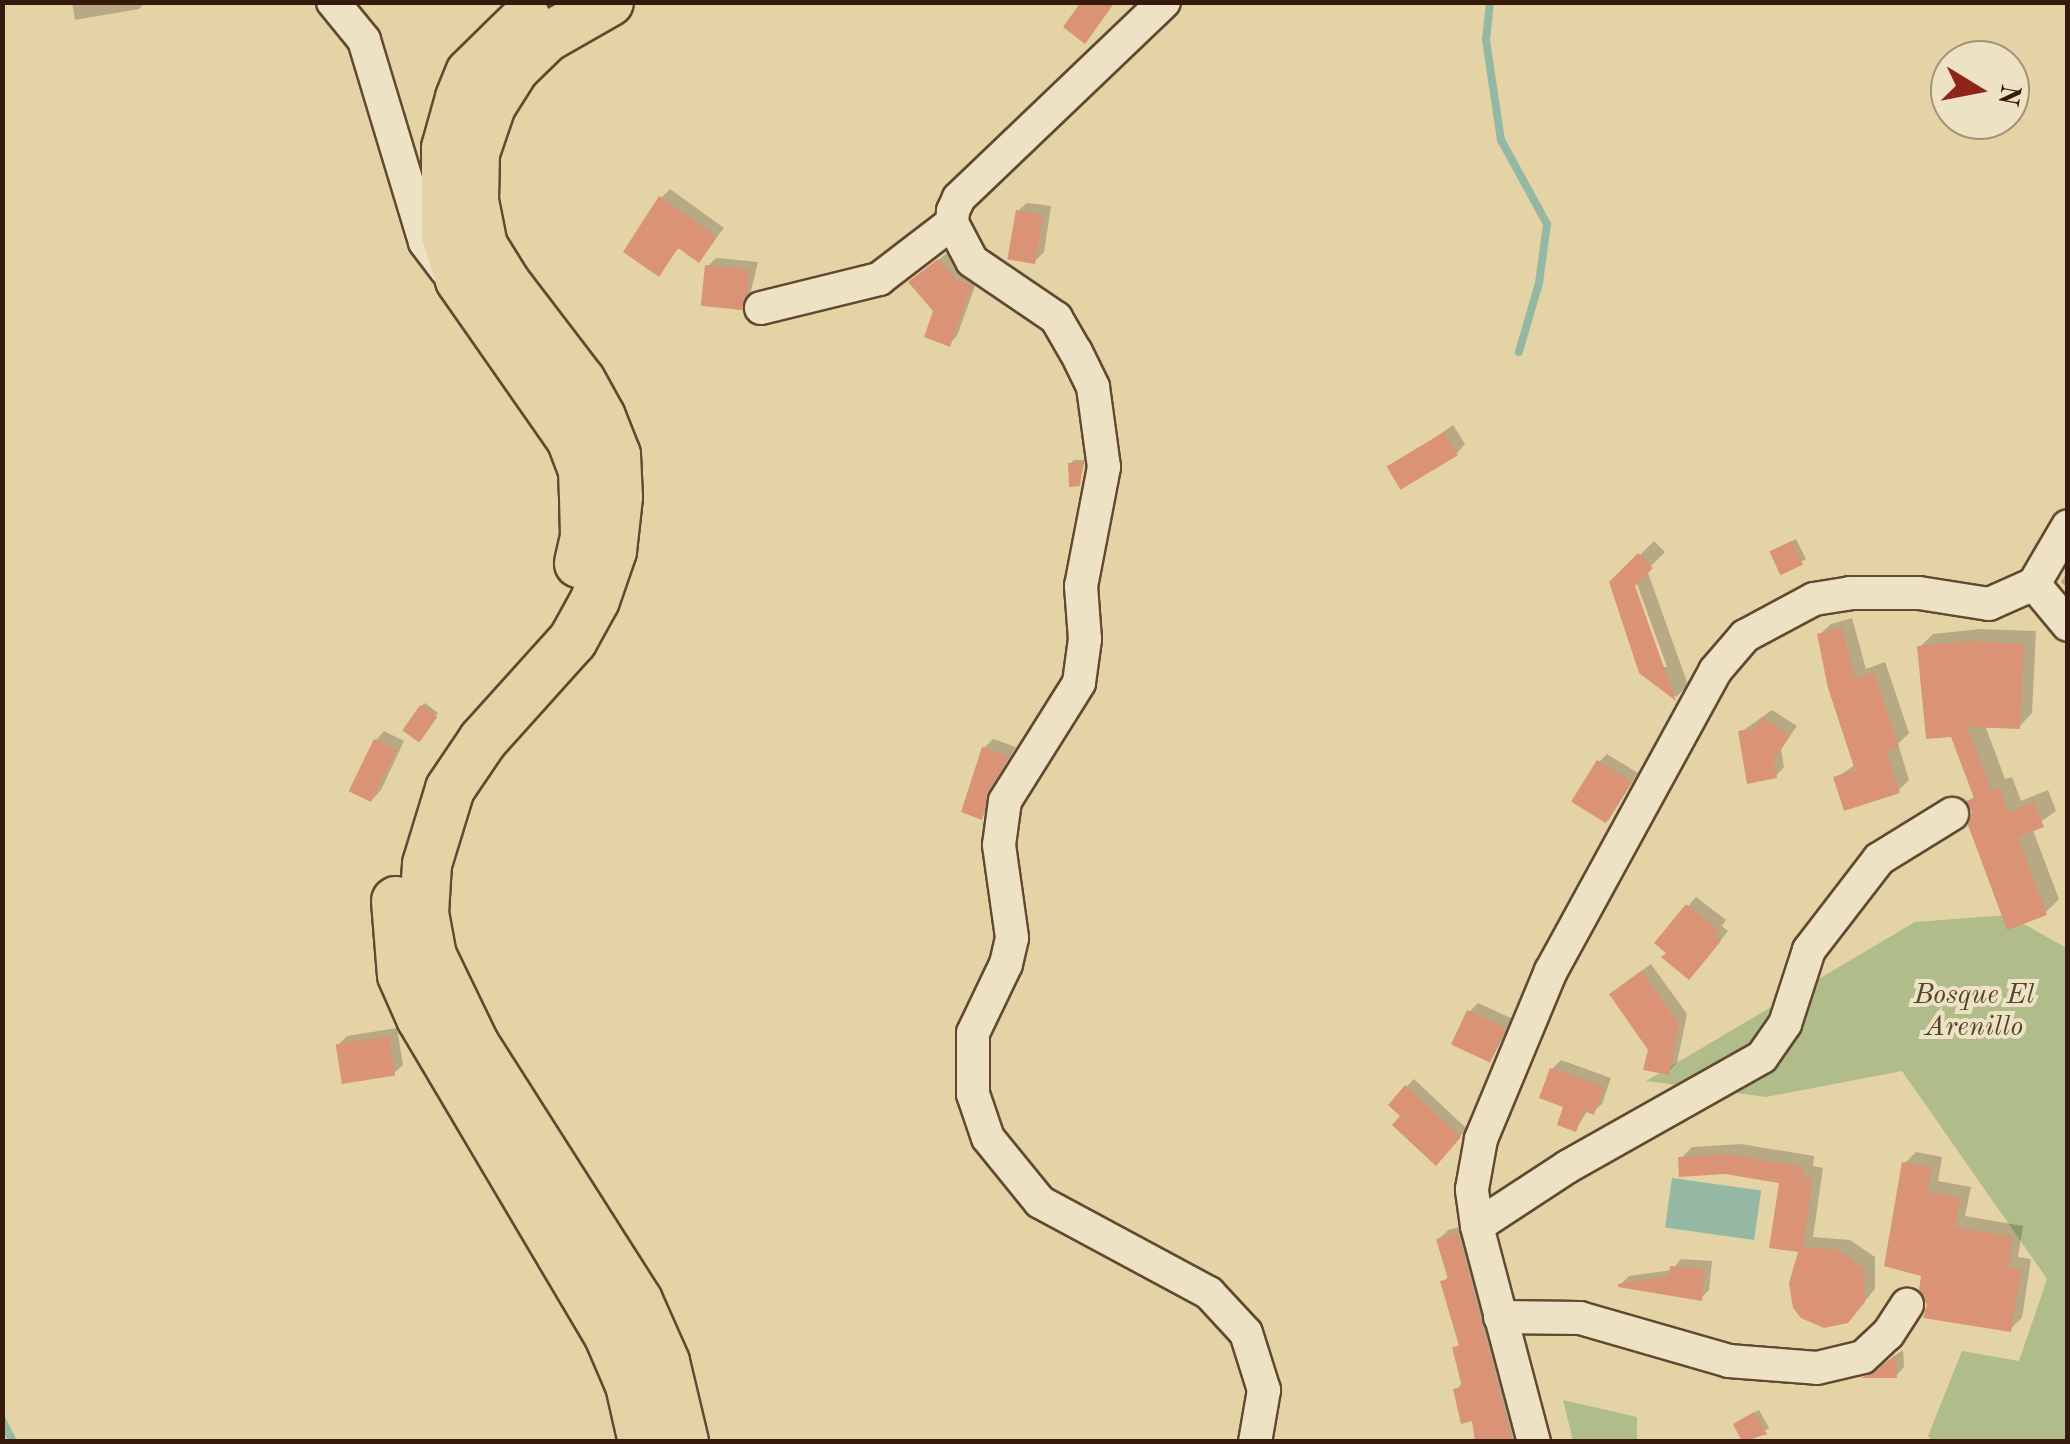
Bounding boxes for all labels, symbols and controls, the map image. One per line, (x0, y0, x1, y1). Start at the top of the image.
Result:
north arrow (1930, 40, 2030, 140)
text: N (1992, 82, 2023, 108)
park label: Bosque El Arenillo (1914, 979, 2034, 1045)

